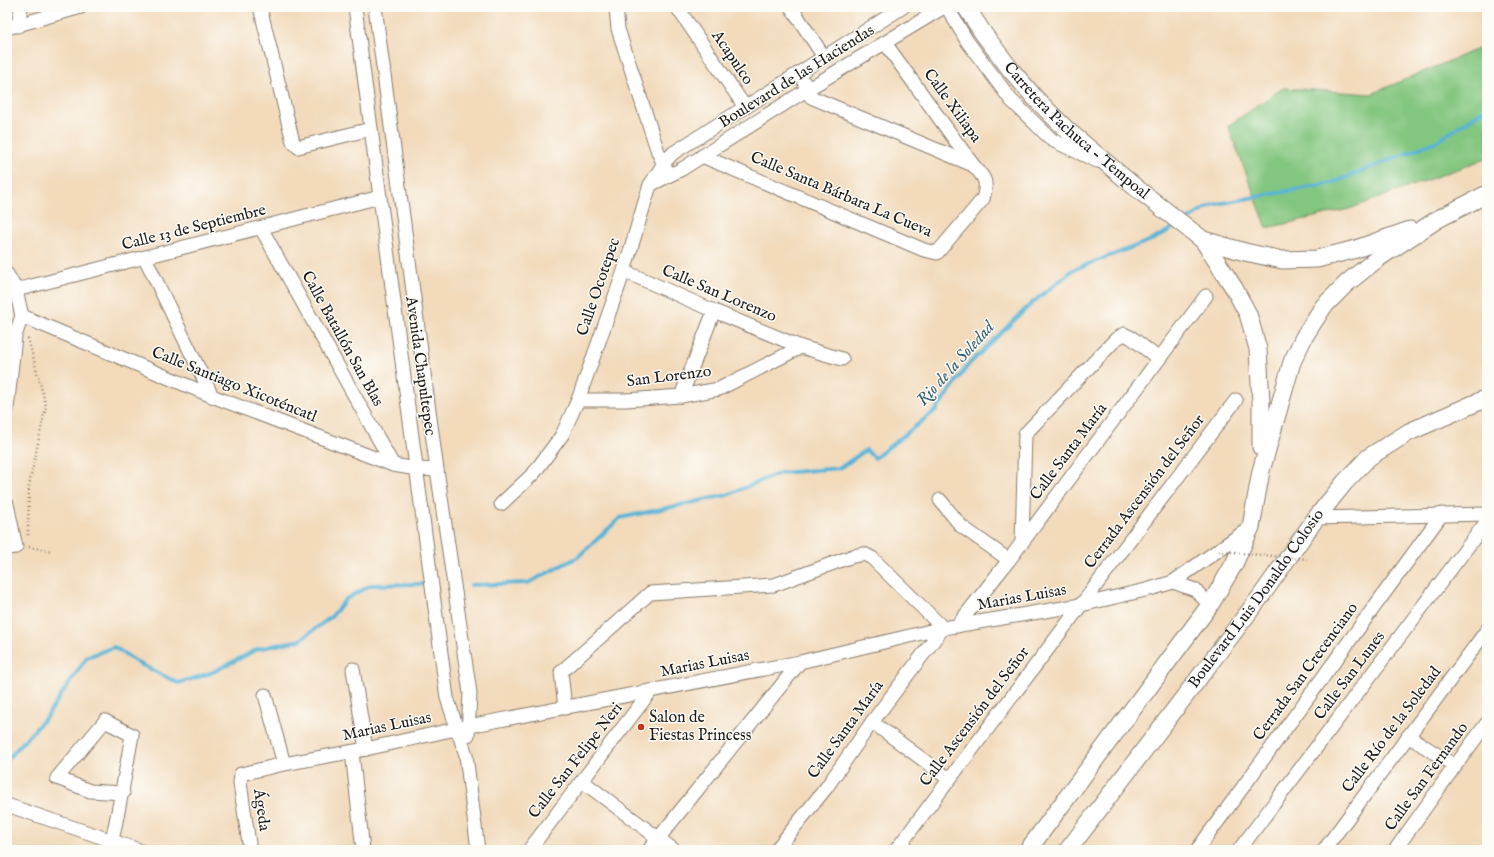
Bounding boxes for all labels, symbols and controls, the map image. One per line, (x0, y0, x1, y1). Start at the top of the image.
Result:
street label: Boulevard de las Haciendas (716, 21, 879, 133)
street label: Acapulco (706, 26, 758, 89)
street label: Carretera Pachuca - Tempoal (999, 58, 1154, 205)
street label: Calle Xiliapa (919, 65, 985, 147)
street label: Calle Santa Bárbara La Cueva (747, 148, 935, 242)
street label: Calle 13 de Septiembre (120, 200, 268, 256)
street label: Calle Ocotepec (573, 235, 625, 339)
street label: Calle San Lorenzo (659, 261, 780, 327)
street label: Calle Batallón San Blas (296, 268, 388, 411)
street label: Avenida Chapultepec (400, 294, 440, 437)
water label: Rio de la Soledad (913, 317, 1000, 411)
street label: Calle Santiago Xicoténcatl (148, 343, 320, 428)
street label: San Lorenzo (626, 362, 713, 392)
street label: Calle Santa María (1026, 399, 1112, 505)
street label: Cerrada Ascensión del Señor (1080, 411, 1210, 573)
street label: Boulevard Luis Donaldo Colosio (1184, 505, 1329, 693)
street label: Marias Luisas (976, 580, 1069, 616)
street label: Cerrada San Crecenciano (1249, 599, 1363, 745)
street label: Calle San Lunes (1310, 627, 1390, 724)
street label: Calle Ascensión del Señor (916, 643, 1034, 791)
street label: Marias Luisas (659, 646, 752, 682)
street label: Calle Río de la Soledad (1338, 663, 1446, 797)
street label: Calle Santa María (804, 677, 888, 783)
street label: Calle San Felipe Neri (525, 699, 627, 823)
street label: Marias Luisas (341, 708, 434, 746)
place label: Salon de Fiestas Princess (649, 708, 752, 746)
street label: Calle San Fernando (1381, 718, 1473, 835)
marker: Salon de Fiestas Princess (636, 722, 646, 732)
street label: Ágeda (248, 786, 276, 832)

